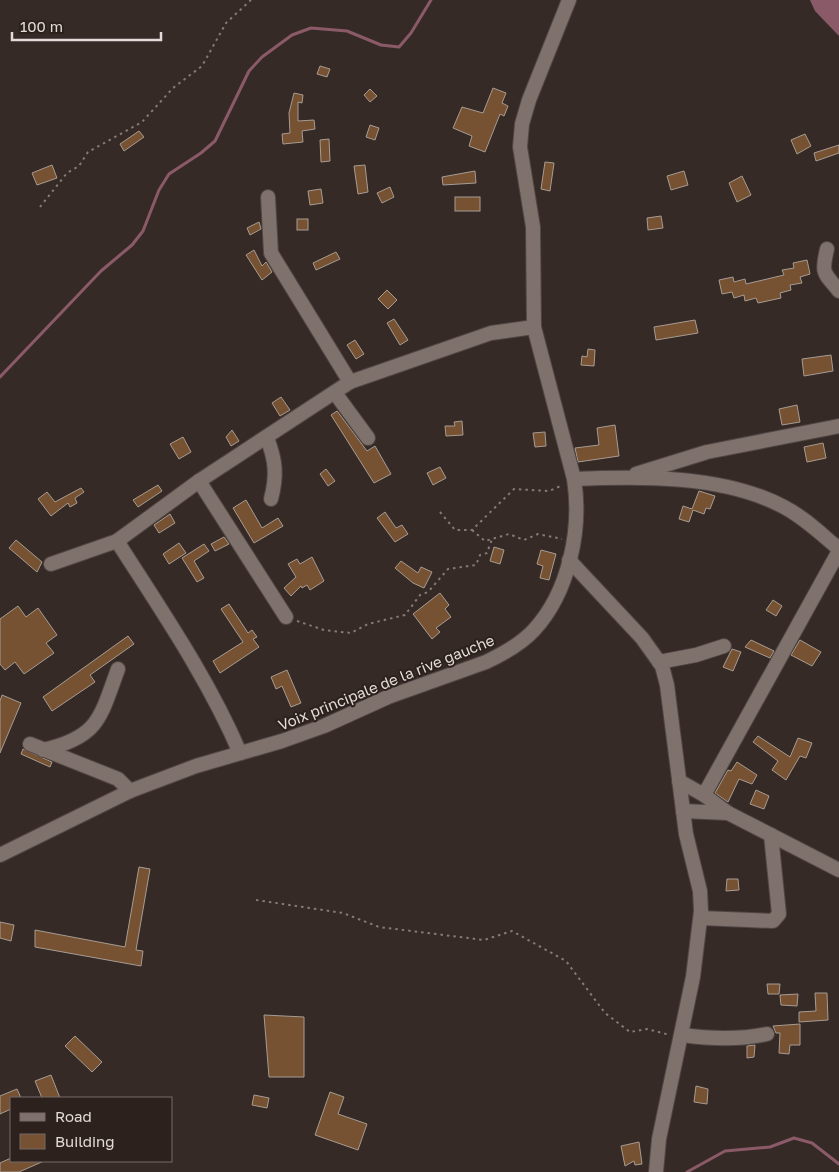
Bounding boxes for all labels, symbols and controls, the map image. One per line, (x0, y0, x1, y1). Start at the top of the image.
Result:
scale bar (12, 10, 161, 42)
text: 100 m (20, 17, 63, 35)
street label: Voix principale de la rive gauche (275, 630, 497, 734)
legend (10, 1097, 172, 1162)
text: Road (55, 1107, 92, 1125)
text: Building (55, 1132, 115, 1150)

